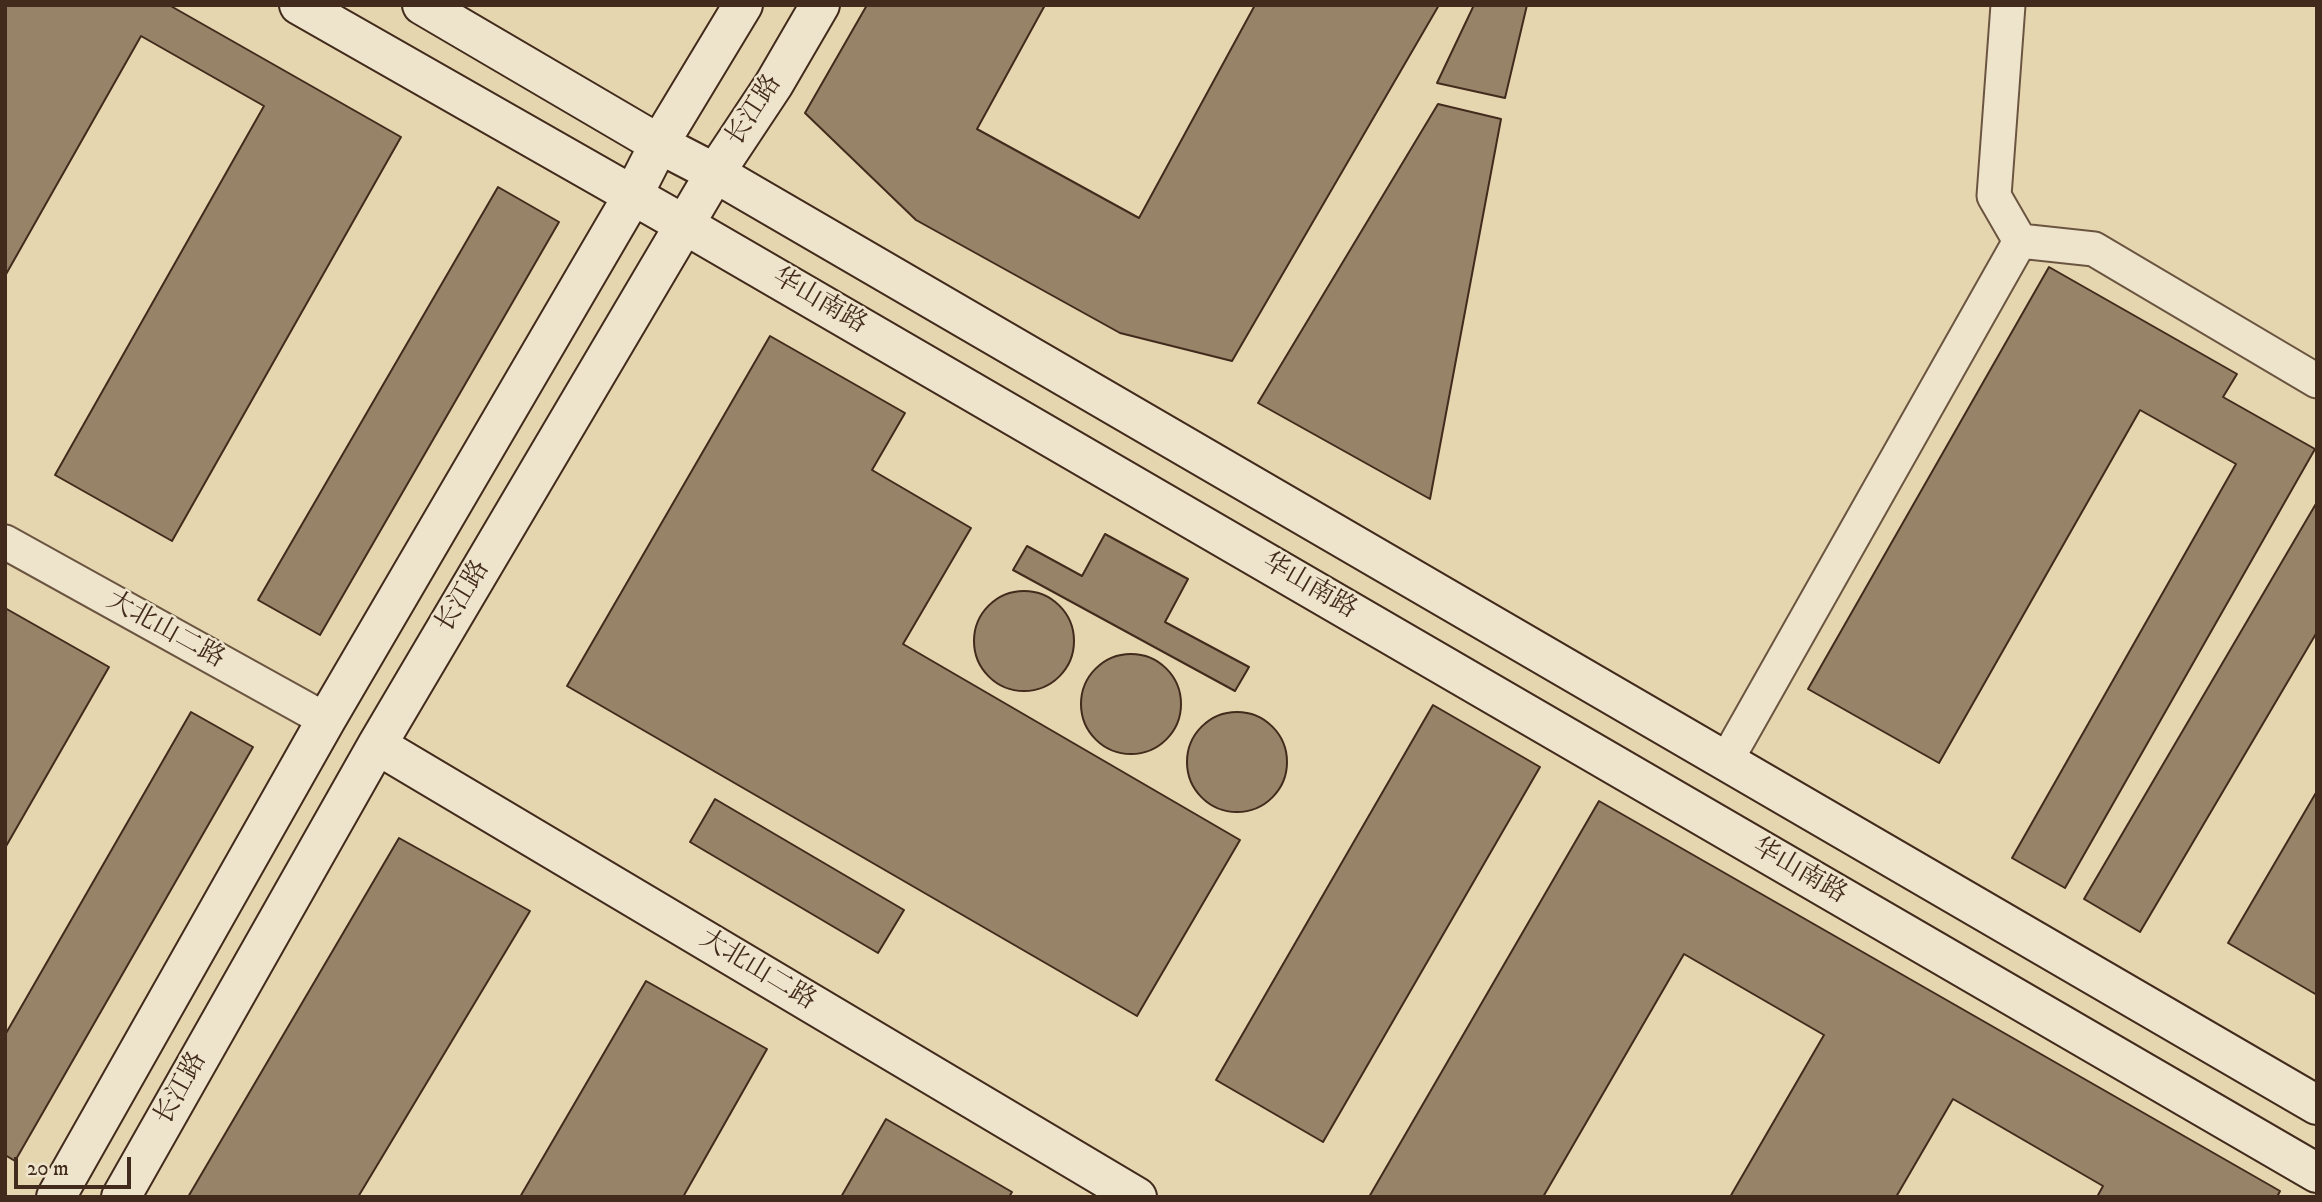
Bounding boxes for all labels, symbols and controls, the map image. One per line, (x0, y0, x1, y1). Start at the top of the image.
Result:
street label: 长江路 (721, 70, 789, 152)
street label: 华山南路 (766, 262, 872, 342)
street label: 华山南路 (1256, 547, 1362, 627)
street label: 长江路 (431, 556, 497, 638)
street label: 大北山二路 (101, 586, 229, 676)
street label: 华山南路 (1746, 832, 1852, 912)
street label: 大北山二路 (693, 924, 821, 1018)
street label: 长江路 (149, 1047, 215, 1131)
scale bar (18, 1142, 135, 1186)
text: 20 m (27, 1156, 69, 1182)

